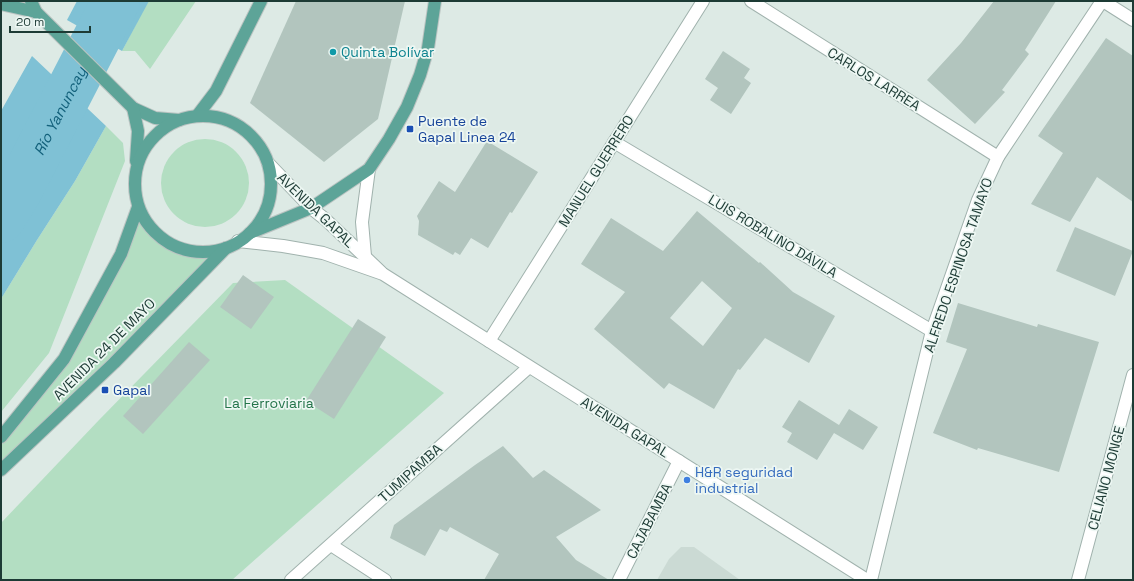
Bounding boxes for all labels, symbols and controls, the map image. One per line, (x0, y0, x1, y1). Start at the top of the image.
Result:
scale bar (10, 8, 90, 34)
text: 20 m (16, 14, 44, 30)
place label: Quinta Bolívar (341, 43, 434, 61)
street label: CARLOS LARREA (824, 43, 924, 115)
marker: Quinta Bolívar (328, 47, 338, 57)
water label: Río Yanuncay (29, 63, 90, 158)
place label: Puente de Gapal Linea 24 (418, 112, 516, 146)
street label: MANUEL GUERRERO (554, 112, 638, 230)
marker: Puente de Gapal Linea 24 (405, 124, 415, 134)
street label: AVENIDA GAPAL (273, 168, 359, 252)
street label: ALFREDO ESPINOSA TAMAYO (920, 175, 996, 355)
street label: LUIS ROBALINO DÁVILA (705, 190, 841, 282)
street label: AVENIDA 24 DE MAYO (49, 294, 159, 404)
place label: Gapal (113, 381, 151, 399)
marker: Gapal (100, 385, 110, 395)
street label: AVENIDA GAPAL (577, 393, 673, 462)
park label: La Ferroviaria (224, 394, 314, 412)
street label: CELIANO MONGE (1083, 424, 1129, 532)
street label: TUMIPAMBA (374, 440, 446, 506)
place label: H&R seguridad industrial (695, 463, 793, 497)
marker: H&R seguridad industrial (682, 475, 692, 485)
street label: CAJABAMBA (622, 480, 676, 562)

